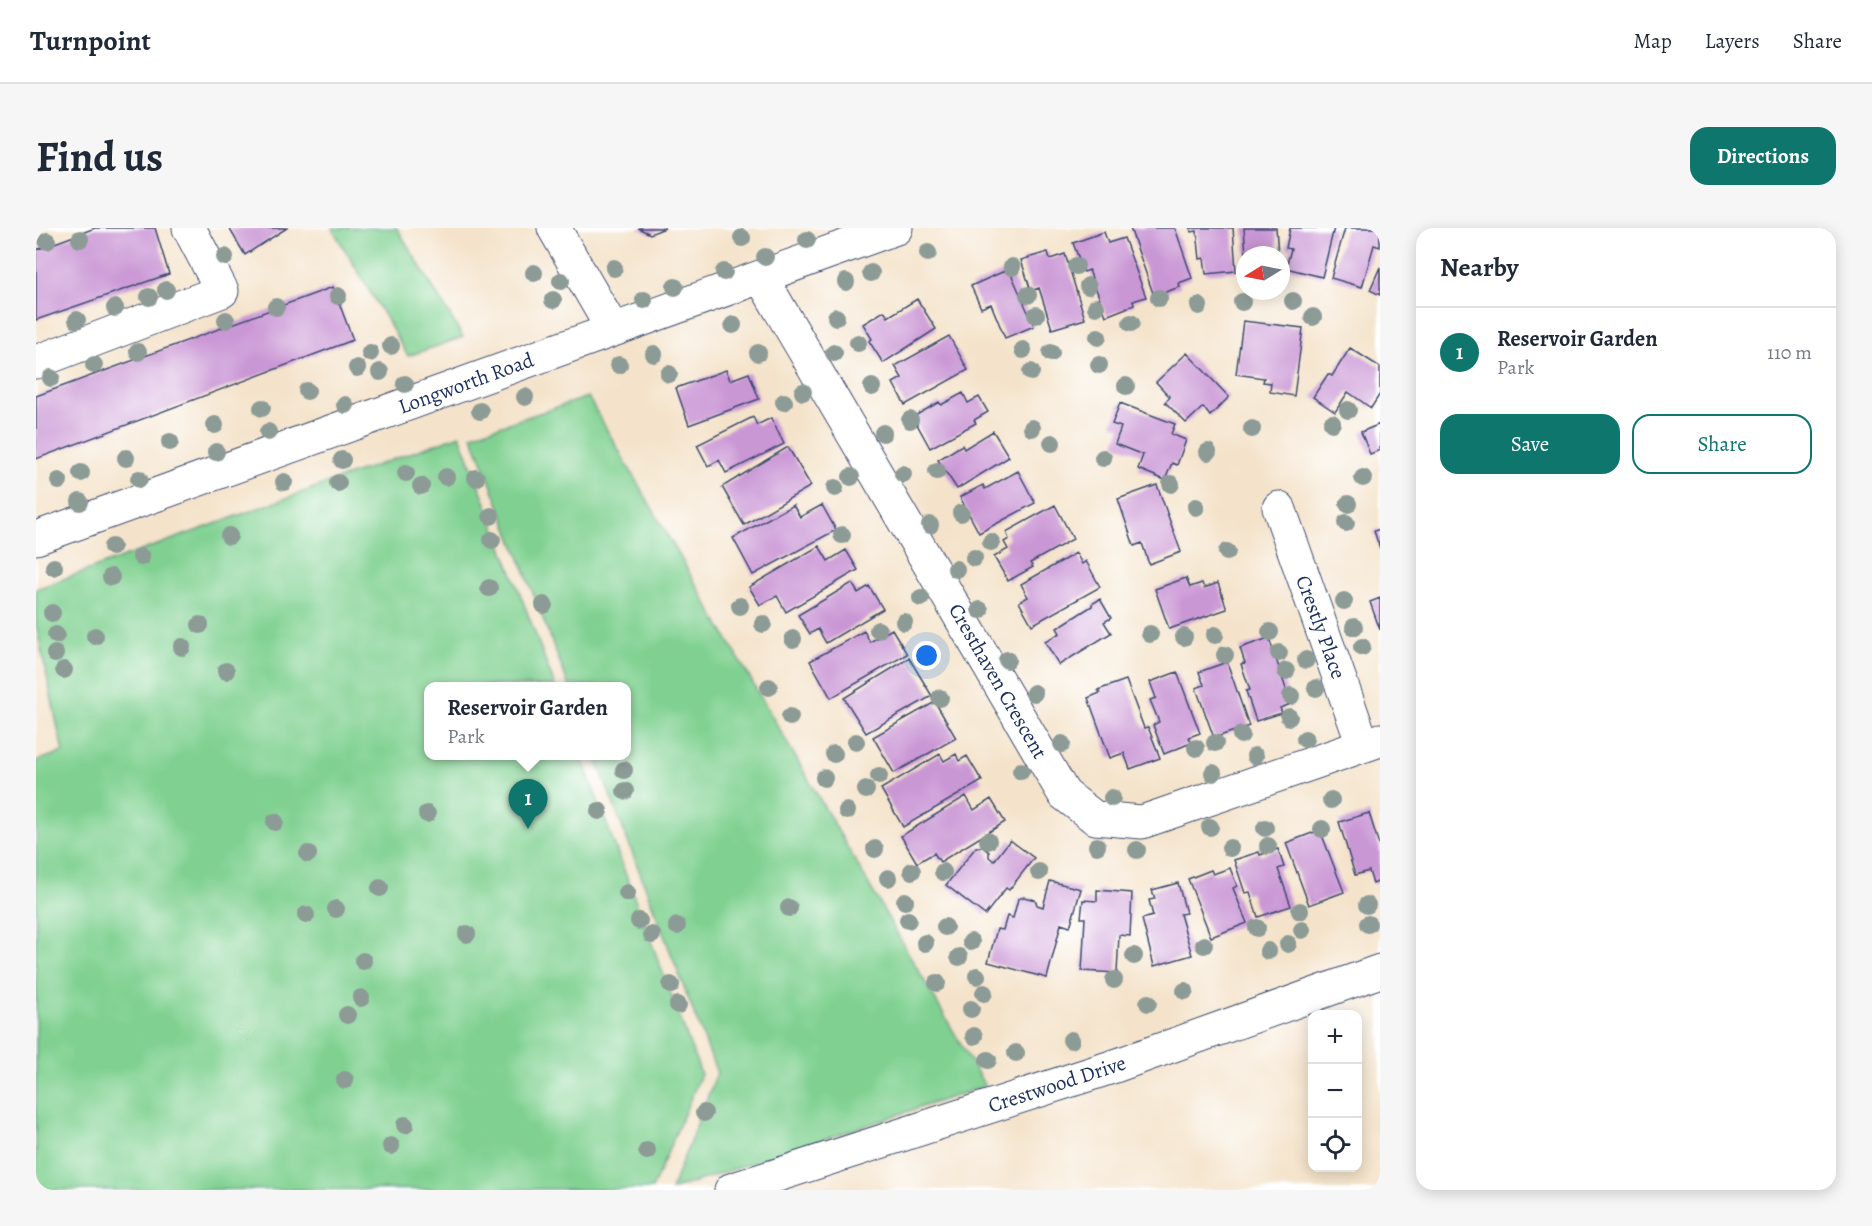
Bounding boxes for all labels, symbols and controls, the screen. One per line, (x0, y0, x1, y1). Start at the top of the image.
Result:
text: Turnpoint (30, 22, 151, 60)
text: Map (1633, 27, 1672, 55)
text: Layers (1705, 27, 1760, 55)
text: Share (1793, 27, 1842, 55)
button: Directions (1690, 127, 1836, 185)
text: Find us (36, 128, 163, 185)
north arrow (1236, 246, 1290, 300)
text: Nearby (1440, 250, 1519, 285)
text: Reservoir Garden (1497, 324, 1658, 354)
text: 1 (1456, 339, 1463, 366)
text: 110 m (1767, 339, 1812, 366)
street label: Longworth Road (394, 345, 538, 420)
text: Park (1497, 354, 1535, 381)
button: Save (1440, 414, 1620, 474)
button: Share (1632, 414, 1812, 474)
street label: Crestly Place (1289, 571, 1353, 683)
street label: Cresthaven Crescent (942, 598, 1054, 764)
your location (912, 641, 941, 670)
popup (424, 682, 631, 760)
text: Reservoir Garden (447, 693, 608, 723)
text: Park (447, 723, 485, 750)
pin: 1 (508, 780, 548, 829)
map controls (1308, 1010, 1362, 1172)
button: + (1308, 1010, 1362, 1064)
street label: Crestwood Drive (985, 1049, 1129, 1119)
button: − (1308, 1064, 1362, 1118)
button: locate (1308, 1118, 1362, 1172)

